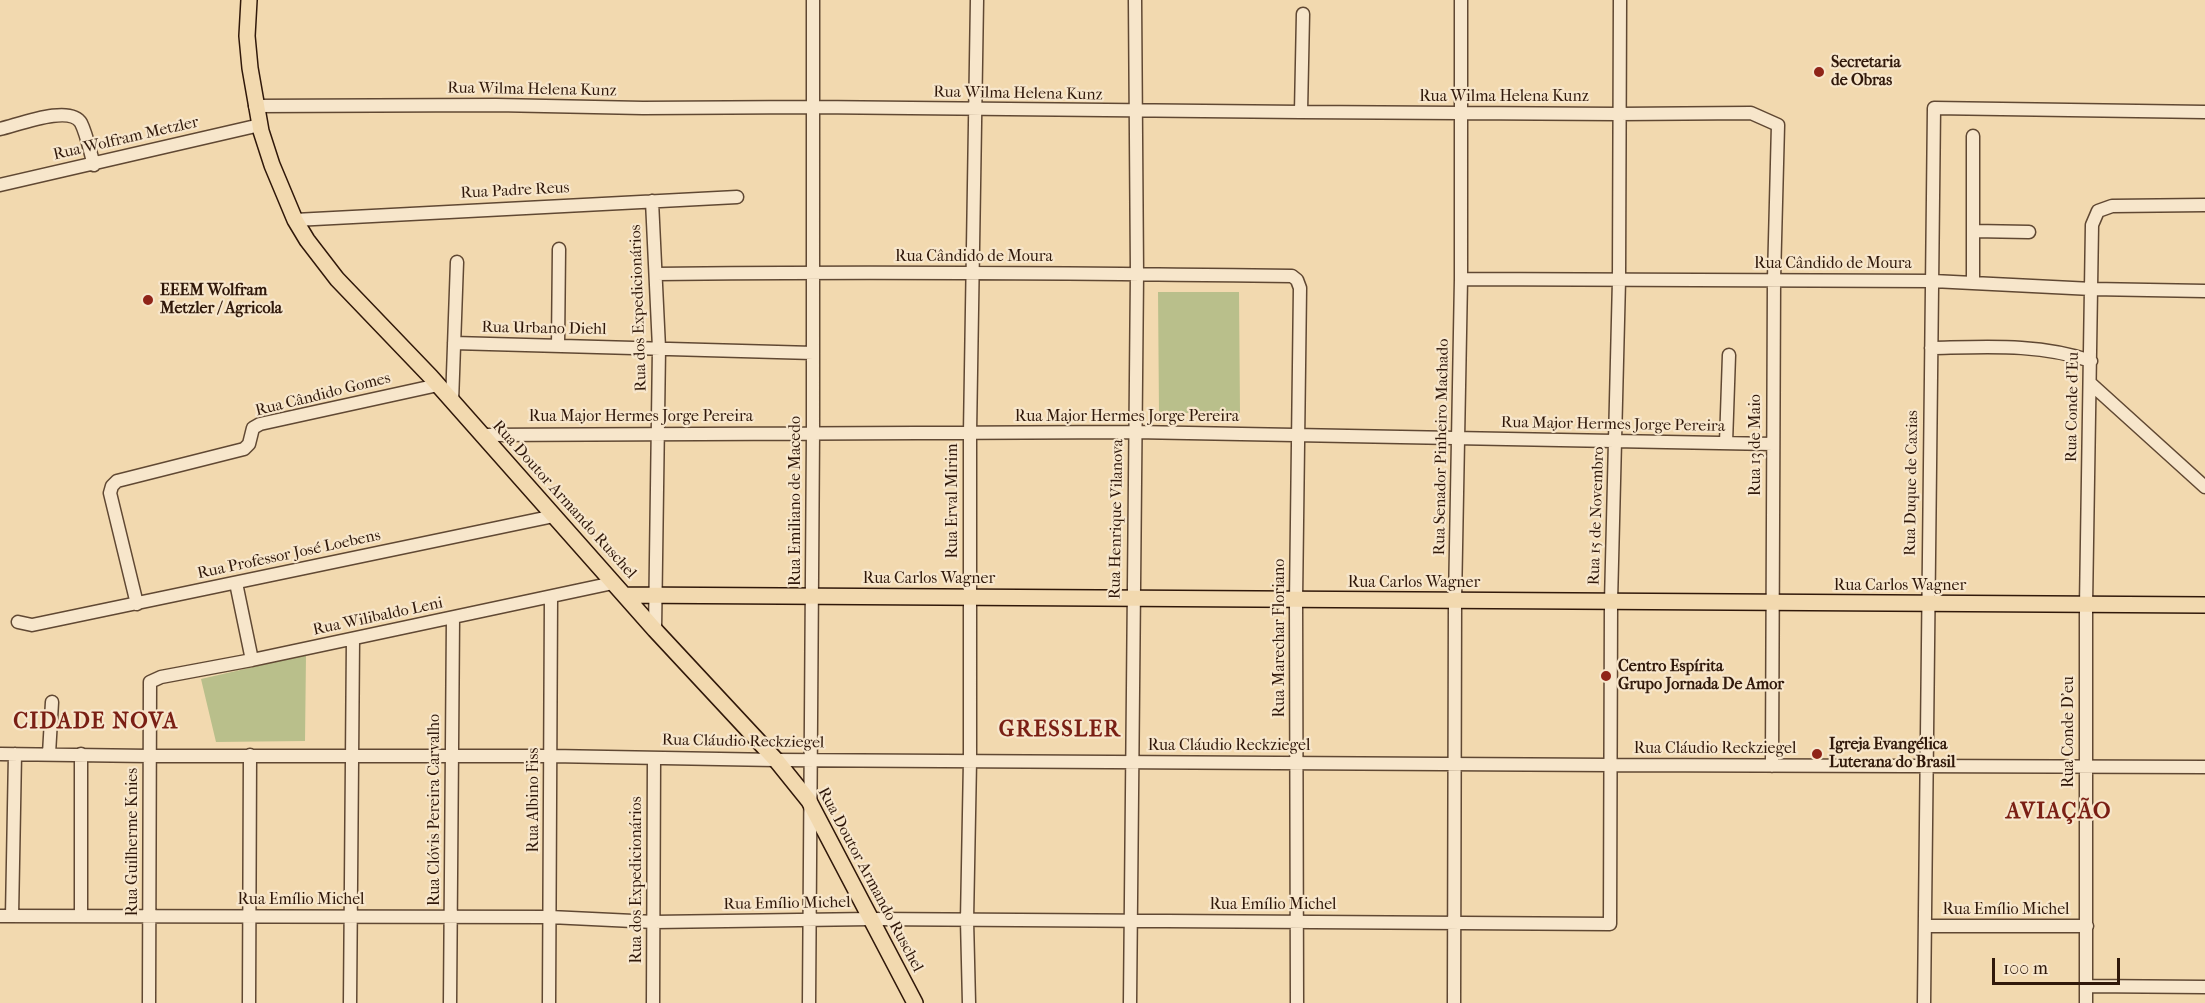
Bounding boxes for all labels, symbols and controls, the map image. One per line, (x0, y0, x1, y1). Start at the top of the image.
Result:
place label: Secretaria de Obras (1831, 53, 1901, 91)
marker: Secretaria de Obras (1812, 65, 1826, 79)
street label: Rua Wilma Helena Kunz (447, 79, 617, 101)
street label: Rua Wilma Helena Kunz (933, 83, 1103, 105)
street label: Rua Wilma Helena Kunz (1419, 87, 1589, 107)
street label: Rua Wolfram Metzler (51, 113, 201, 165)
street label: Rua Padre Reus (460, 179, 570, 203)
street label: Rua dos Expedicionários (626, 224, 652, 392)
street label: Rua Cândido de Moura (895, 247, 1053, 267)
street label: Rua Cândido de Moura (1754, 254, 1912, 274)
place label: EEEM Wolfram Metzler / Agricola (160, 281, 282, 319)
marker: EEEM Wolfram Metzler / Agricola (141, 293, 155, 307)
street label: Rua Urbano Diehl (481, 318, 607, 340)
street label: Rua Senador Pinheiro Machado (1431, 338, 1453, 556)
street label: Rua Conde d'Eu (2062, 352, 2084, 462)
street label: Rua Cândido Gomes (253, 369, 393, 421)
street label: Rua 13 de Maio (1746, 394, 1766, 496)
street label: Rua Major Hermes Jorge Pereira (529, 407, 753, 427)
street label: Rua Major Hermes Jorge Pereira (1015, 407, 1239, 427)
street label: Rua Duque de Caxias (1901, 410, 1923, 556)
street label: Rua Major Hermes Jorge Pereira (1501, 413, 1725, 437)
street label: Rua Emiliano de Macedo (786, 416, 806, 586)
street label: Rua Doutor Armando Ruschel (488, 417, 640, 583)
street label: Rua Henrique Vilanova (1106, 439, 1128, 599)
street label: Rua Erval Mirim (943, 443, 963, 559)
street label: Rua 15 de Novembro (1585, 446, 1609, 586)
street label: Rua Professor José Loebens (196, 526, 382, 584)
street label: Rua Marechar Floriano (1270, 559, 1290, 717)
street label: Rua Carlos Wagner (863, 569, 995, 589)
street label: Rua Carlos Wagner (1348, 573, 1480, 593)
street label: Rua Carlos Wagner (1834, 576, 1966, 596)
street label: Rua Wilibaldo Leni (311, 594, 445, 640)
place label: Centro Espírita Grupo Jornada De Amor (1618, 657, 1784, 695)
marker: Centro Espírita Grupo Jornada De Amor (1599, 669, 1613, 683)
street label: Rua Conde D'eu (2059, 676, 2079, 788)
district label: CIDADE NOVA (13, 710, 179, 736)
street label: Rua Clóvis Pereira Carvalho (425, 714, 445, 906)
district label: GRESSLER (999, 718, 1121, 744)
street label: Rua Cláudio Reckziegel (662, 731, 824, 753)
place label: Igreja Evangélica Luterana do Brasil (1829, 735, 1955, 773)
street label: Rua Cláudio Reckziegel (1148, 736, 1310, 756)
street label: Rua Cláudio Reckziegel (1634, 739, 1796, 759)
marker: Igreja Evangélica Luterana do Brasil (1810, 747, 1824, 761)
street label: Rua Albino Fiss (524, 748, 544, 852)
street label: Rua Guilherme Knies (123, 768, 143, 916)
street label: Rua Doutor Armando Ruschel (813, 784, 927, 976)
street label: Rua dos Expedicionários (627, 796, 647, 964)
district label: AVIAÇÃO (2006, 800, 2112, 826)
street label: Rua Emílio Michel (237, 890, 365, 910)
street label: Rua Emílio Michel (723, 893, 851, 915)
street label: Rua Emílio Michel (1209, 895, 1337, 915)
street label: Rua Emílio Michel (1942, 900, 2070, 920)
scale bar (1995, 946, 2122, 984)
text: 100 m (2003, 958, 2048, 979)

